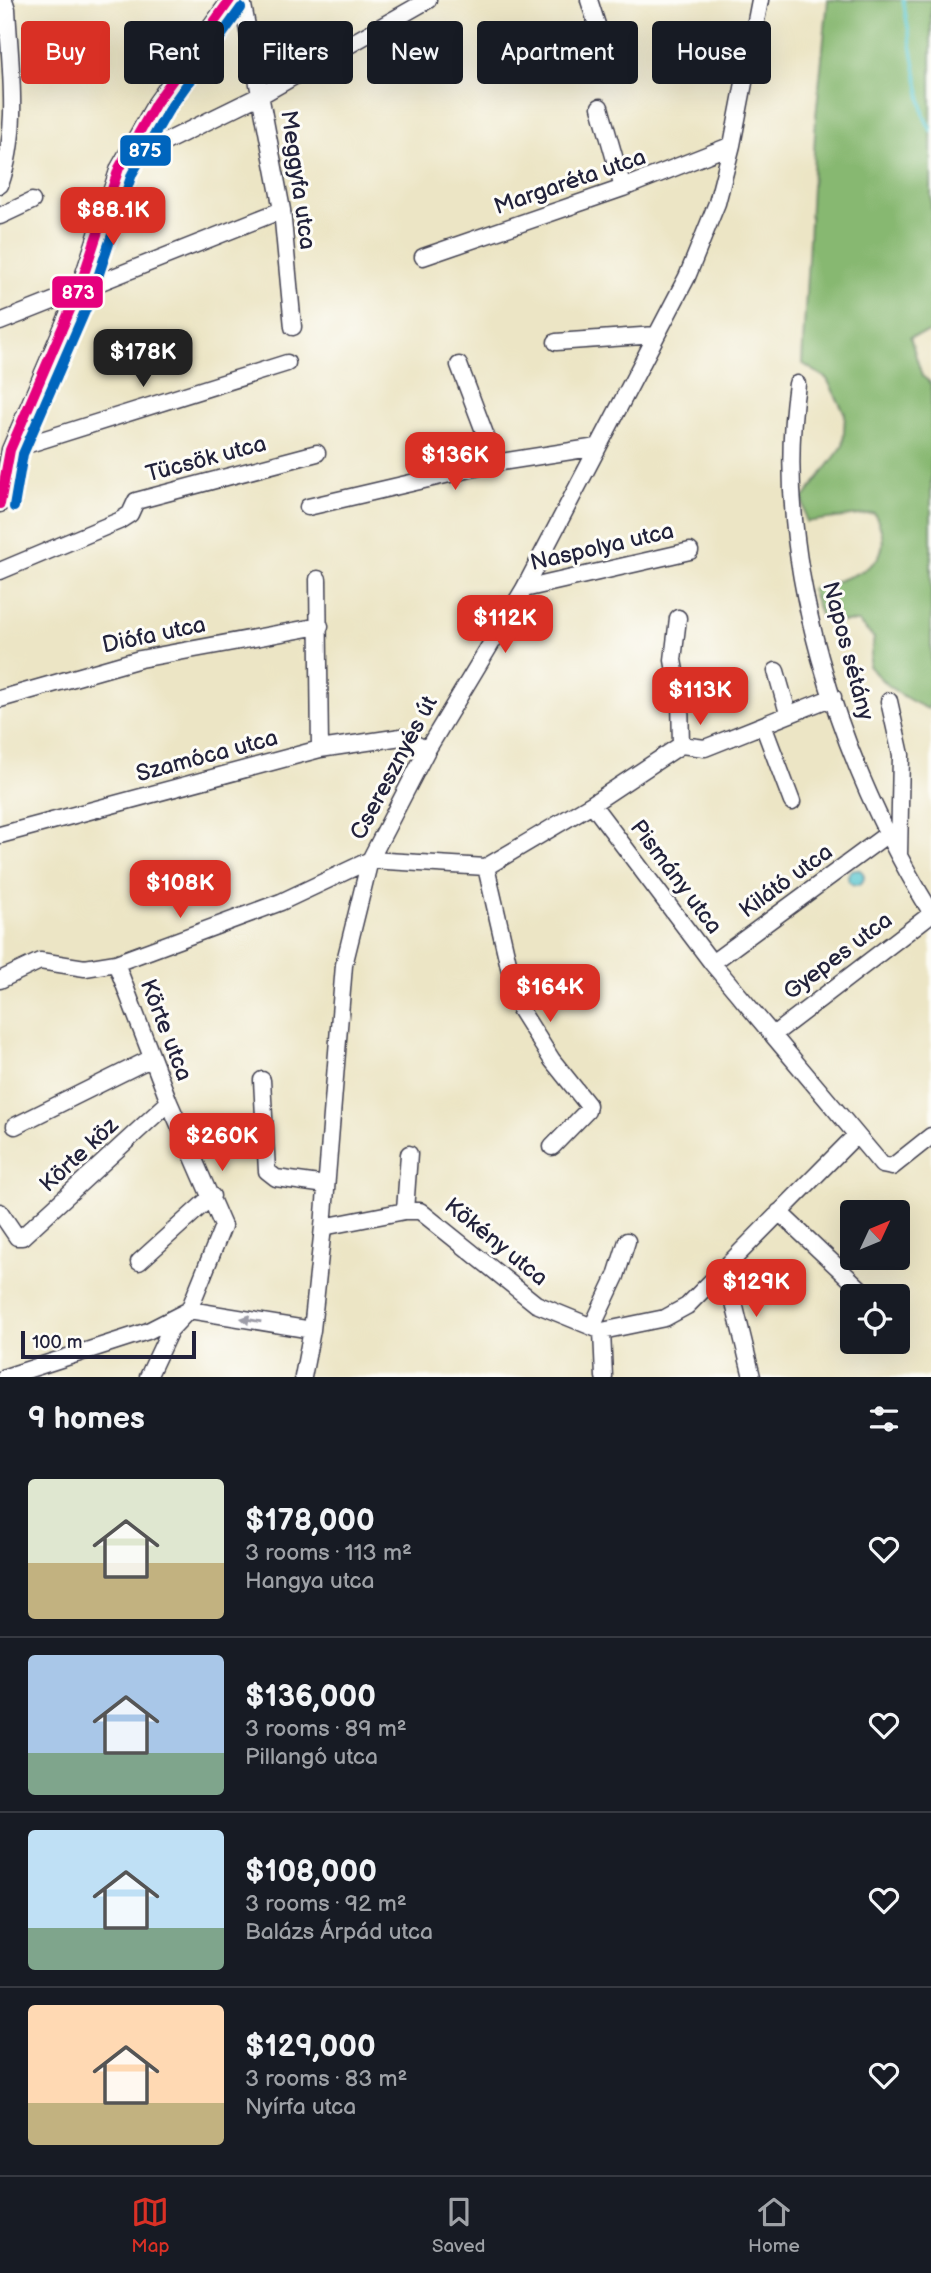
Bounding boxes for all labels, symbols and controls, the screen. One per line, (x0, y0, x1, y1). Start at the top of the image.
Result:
chip: Buy (21, 21, 110, 84)
chip: Rent (124, 21, 224, 84)
chip: Filters (238, 21, 353, 84)
chip: New (367, 21, 463, 84)
chip: Apartment (477, 21, 638, 84)
chip: House (652, 21, 771, 84)
street label: Meggyfa utca (274, 109, 322, 251)
line badge: 875 (119, 134, 172, 167)
text: 875 (129, 140, 161, 163)
street label: Margaréta utca (490, 143, 650, 221)
pin: $88.1K (56, 188, 170, 247)
text: $88.1K (76, 196, 150, 224)
line badge: 873 (51, 275, 104, 309)
text: 873 (61, 282, 95, 305)
pin: $178K (94, 330, 192, 389)
text: $178K (110, 338, 177, 366)
street label: Tücsök utca (143, 429, 269, 489)
pin: $136K (406, 433, 504, 492)
text: $136K (421, 441, 489, 469)
street label: Naspolya utca (527, 517, 677, 577)
street label: Napos sétány (816, 579, 880, 724)
pin: $112K (456, 596, 554, 655)
text: $112K (473, 604, 537, 632)
street label: Diófa utca (100, 610, 208, 660)
pin: $113K (651, 668, 749, 727)
text: $113K (668, 676, 732, 704)
street label: Cseresznyés út (344, 691, 444, 845)
street label: Szamóca utca (133, 724, 281, 788)
street label: Pismány utca (624, 814, 728, 940)
street label: Kilátó utca (734, 838, 838, 924)
pin: $108K (131, 860, 229, 920)
text: $108K (146, 869, 214, 897)
street label: Gyepes utca (778, 906, 898, 1006)
pin: $164K (501, 964, 599, 1024)
text: $164K (516, 973, 584, 1001)
street label: Körte utca (134, 975, 198, 1085)
street label: Körte köz (34, 1111, 125, 1198)
pin: $260K (173, 1114, 271, 1173)
text: $260K (186, 1122, 258, 1150)
street label: Kökény utca (439, 1192, 553, 1292)
north arrow (840, 1200, 910, 1270)
map controls (840, 1200, 910, 1354)
pin: $129K (707, 1260, 805, 1319)
text: $129K (722, 1268, 790, 1296)
button: locate (840, 1284, 910, 1354)
one-way arrow (239, 1314, 261, 1325)
scale bar (21, 1328, 196, 1360)
text: 100 m (32, 1331, 83, 1354)
icon: filters (865, 1400, 903, 1438)
text: 9 homes (28, 1401, 145, 1437)
text: $178,000 (245, 1503, 375, 1539)
icon: home (84, 1507, 168, 1591)
icon: heart (865, 1530, 903, 1568)
text: 3 rooms · 113 m² (245, 1539, 412, 1567)
text: Hangya utca (245, 1567, 375, 1595)
text: $136,000 (245, 1679, 376, 1715)
icon: home (84, 1683, 168, 1767)
icon: heart (865, 1706, 903, 1744)
text: 3 rooms · 89 m² (245, 1715, 407, 1743)
text: Pillangó utca (245, 1743, 378, 1771)
text: $108,000 (245, 1854, 377, 1890)
icon: home (84, 1858, 168, 1942)
icon: heart (865, 1881, 903, 1919)
text: 3 rooms · 92 m² (245, 1890, 407, 1918)
text: Balázs Árpád utca (245, 1918, 433, 1946)
text: $129,000 (245, 2029, 376, 2065)
icon: home (84, 2033, 168, 2117)
icon: heart (865, 2056, 903, 2094)
text: 3 rooms · 83 m² (245, 2065, 407, 2093)
text: Nyírfa utca (245, 2093, 356, 2121)
tab: Map (131, 2193, 169, 2258)
tab: Saved (432, 2193, 485, 2258)
tab: Home (748, 2193, 800, 2258)

